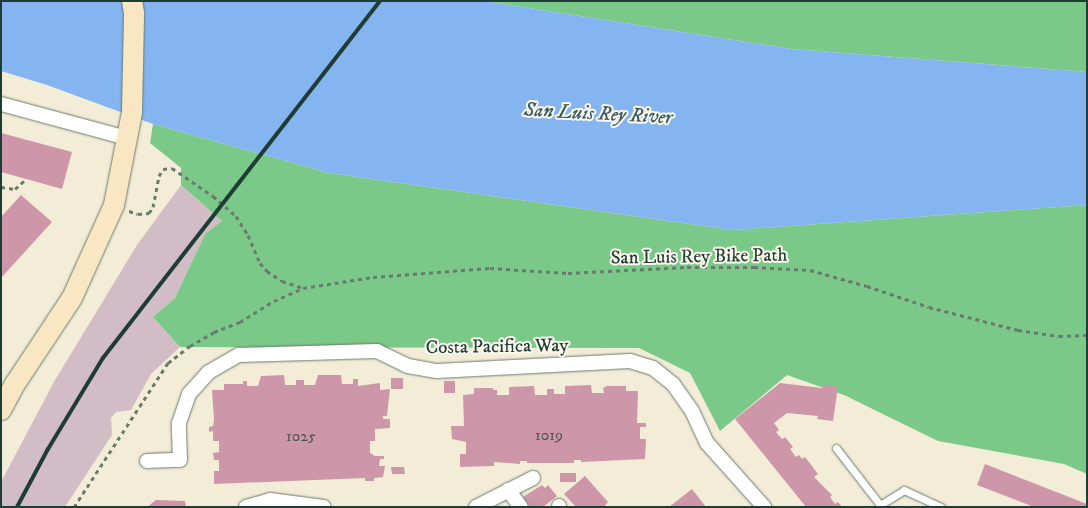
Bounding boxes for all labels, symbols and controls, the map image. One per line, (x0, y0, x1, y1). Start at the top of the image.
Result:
water label: San Luis Rey River (523, 98, 673, 130)
street label: San Luis Rey Bike Path (610, 244, 788, 270)
street label: Costa Pacifica Way (425, 334, 569, 360)
house number: 1019 (535, 425, 563, 445)
house number: 1025 (286, 426, 316, 446)

